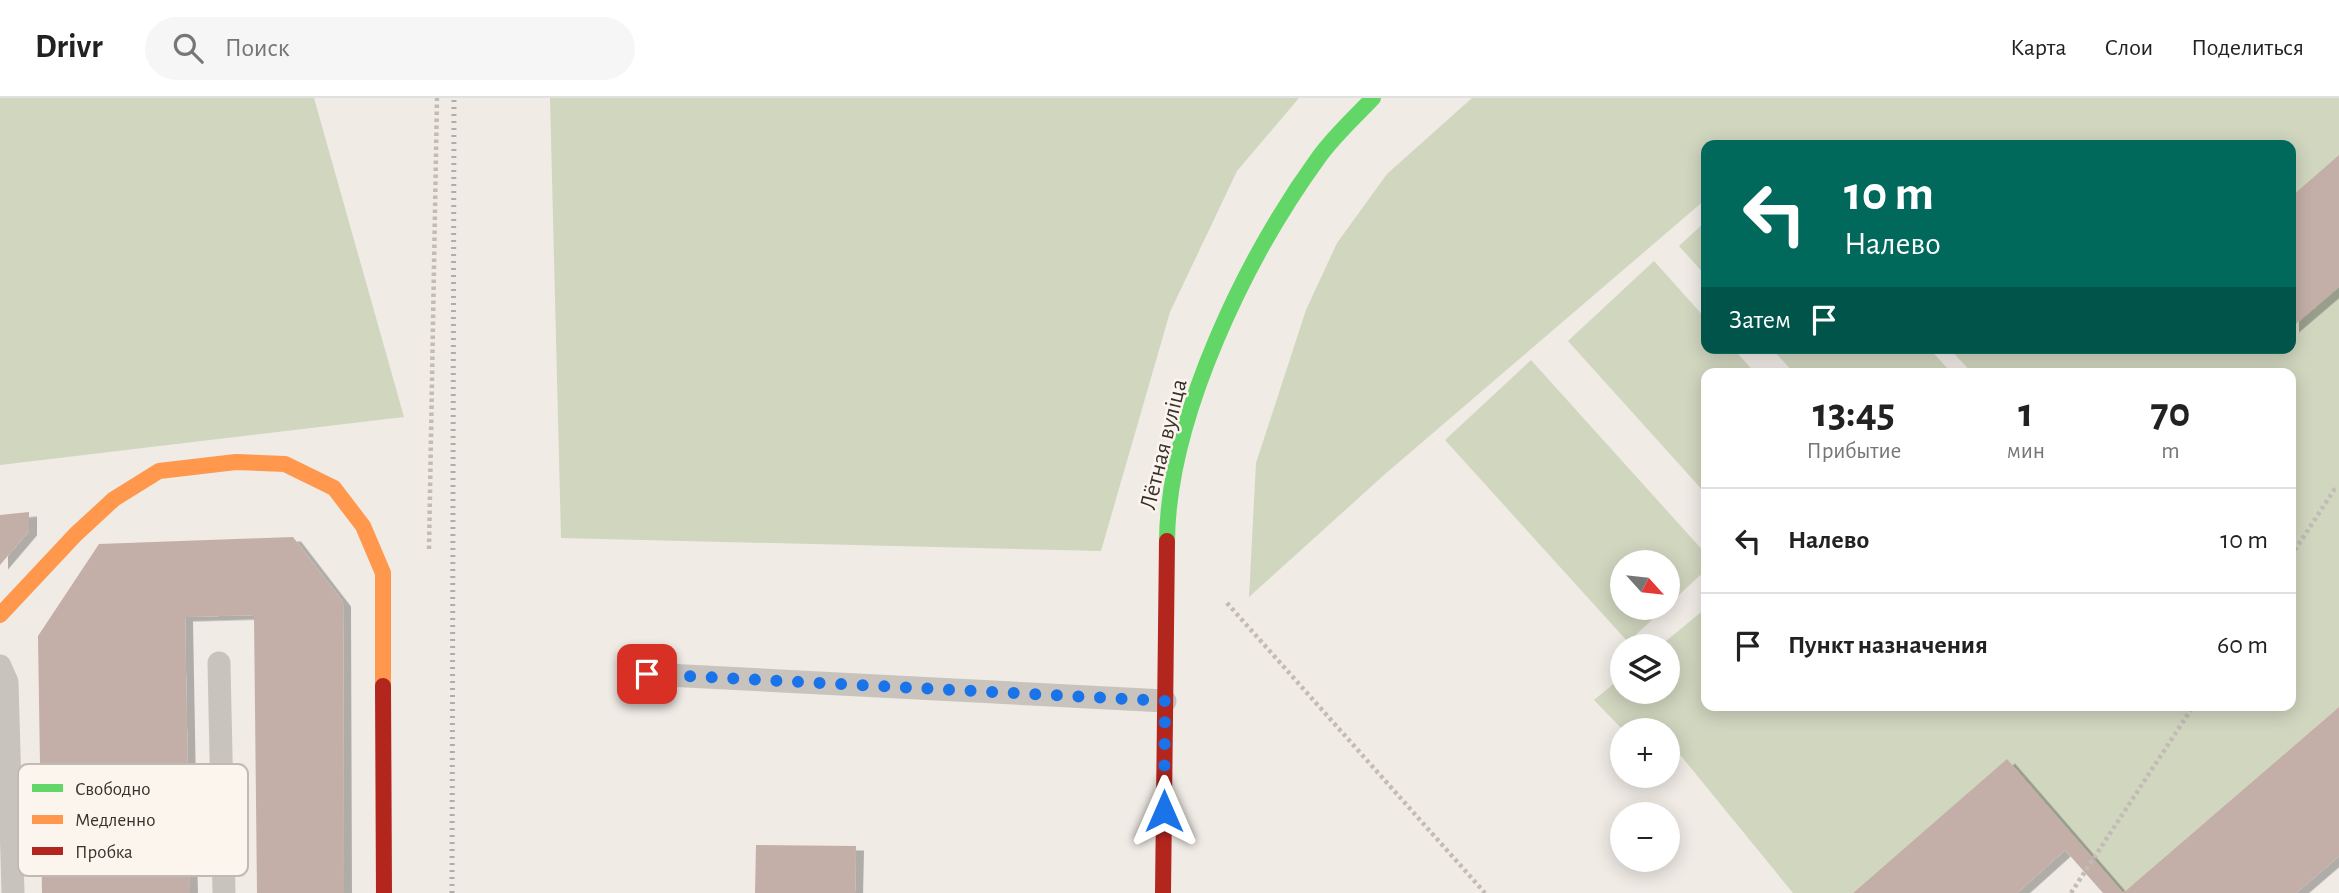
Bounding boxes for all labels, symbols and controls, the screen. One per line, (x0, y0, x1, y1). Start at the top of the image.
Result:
search box (145, 17, 635, 80)
icon: search (169, 29, 207, 67)
text: Drivr (35, 31, 103, 64)
text: Поиск (225, 35, 290, 61)
text: Карта (2010, 36, 2066, 60)
text: Слои (2104, 36, 2153, 60)
text: Поделиться (2191, 36, 2304, 60)
icon: left (1729, 168, 1820, 259)
text: 10 m (1844, 170, 1934, 219)
text: Налево (1844, 228, 1941, 260)
icon: arrive (1805, 301, 1843, 339)
text: Затем (1729, 307, 1791, 333)
street label: Лётная вуліца (1136, 377, 1192, 512)
text: 13:45 (1813, 392, 1895, 434)
text: 1 (2018, 392, 2033, 434)
text: 70 (2150, 392, 2191, 434)
text: Прибытие (1807, 440, 1901, 463)
text: мин (2007, 440, 2045, 463)
text: m (2161, 440, 2180, 463)
icon: left (1729, 522, 1767, 560)
text: Налево (1788, 527, 1869, 553)
text: 10 m (2220, 527, 2268, 553)
north arrow (1610, 550, 1680, 620)
map controls (1610, 550, 1680, 872)
icon: arrive (1729, 627, 1767, 665)
text: Пункт назначения (1788, 632, 1988, 658)
text: 60 m (2217, 632, 2268, 658)
button: layers (1610, 634, 1680, 704)
pin (617, 644, 677, 704)
icon: arrive (628, 655, 666, 693)
button: + (1610, 718, 1680, 788)
legend (18, 764, 248, 876)
position arrow (1127, 774, 1201, 848)
text: Свободно (75, 780, 151, 799)
button: − (1610, 802, 1680, 872)
text: Медленно (75, 811, 155, 830)
text: Пробка (75, 843, 133, 862)

